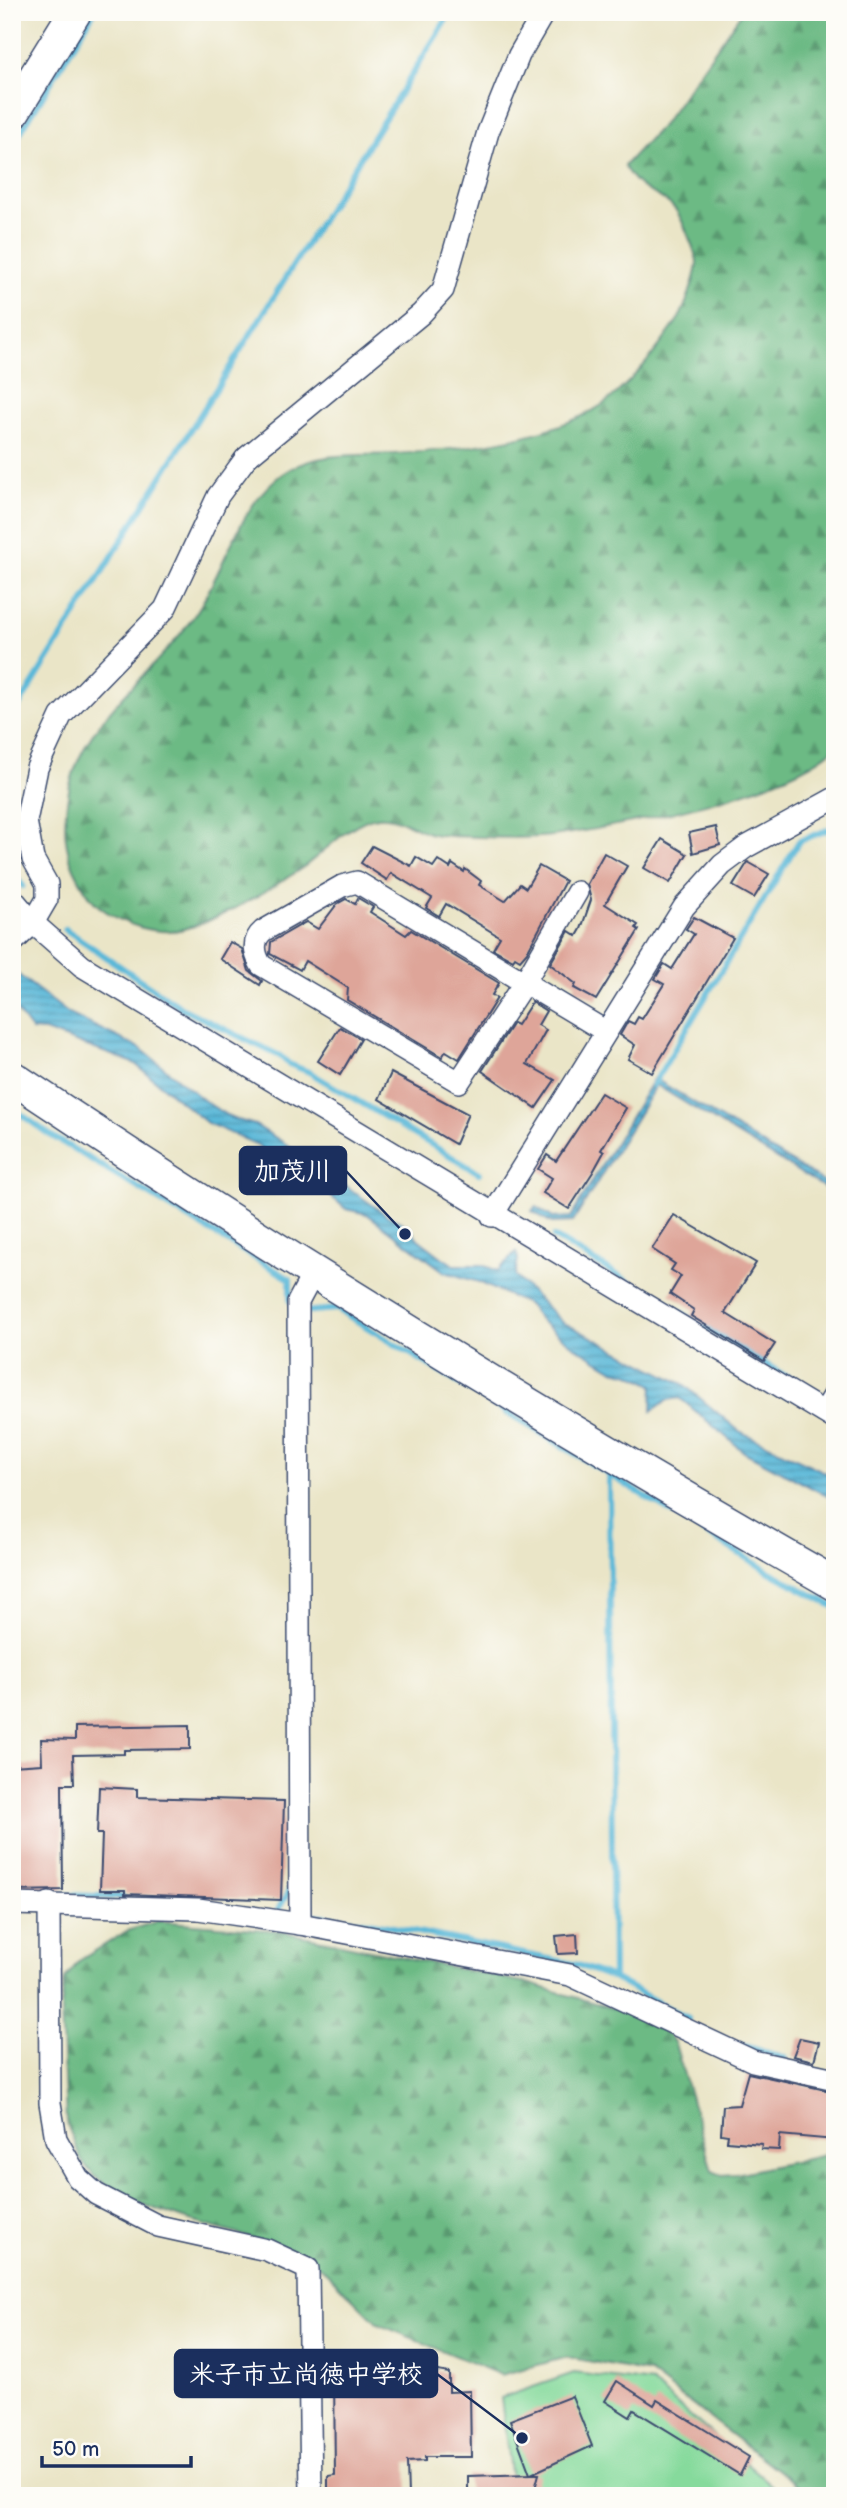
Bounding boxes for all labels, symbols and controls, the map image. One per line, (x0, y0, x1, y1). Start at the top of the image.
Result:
callout: 加茂川 (240, 1147, 346, 1194)
text: 加茂川 (254, 1157, 332, 1188)
callout: 米子市立尚徳中学校 (175, 2350, 437, 2397)
text: 米子市立尚徳中学校 (189, 2360, 423, 2391)
scale bar (42, 2424, 191, 2468)
text: 50 m (52, 2437, 99, 2462)

